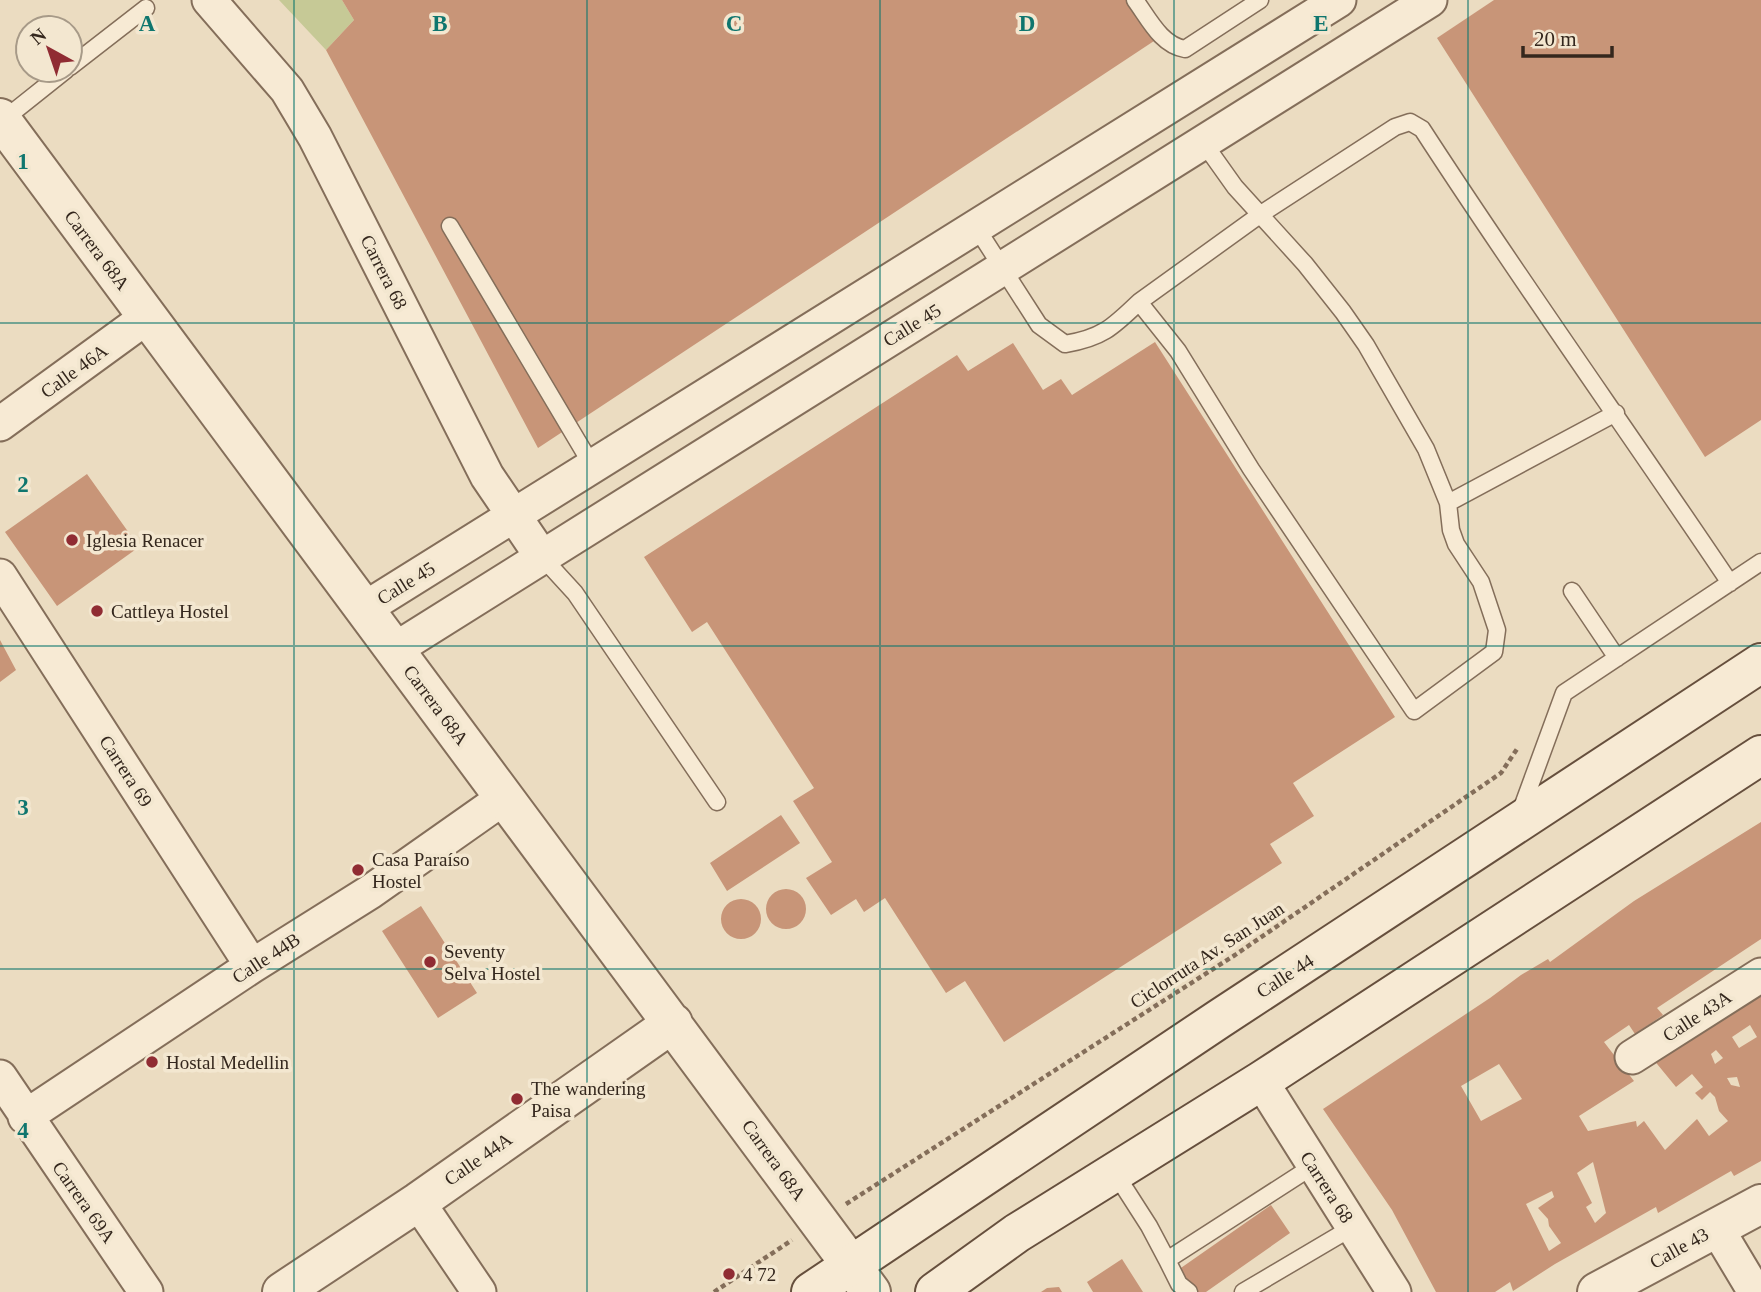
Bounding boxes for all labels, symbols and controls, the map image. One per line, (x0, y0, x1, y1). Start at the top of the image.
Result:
text: A (139, 11, 156, 36)
text: B (432, 11, 448, 36)
text: C (726, 11, 742, 36)
text: D (1019, 11, 1035, 36)
text: E (1313, 11, 1329, 36)
north arrow (14, 14, 84, 84)
scale bar (1523, 14, 1612, 58)
text: N (26, 24, 51, 49)
text: 20 m (1534, 27, 1577, 51)
text: 1 (17, 149, 29, 174)
street label: Carrera 68A (60, 206, 134, 294)
street label: Carrera 68 (356, 231, 412, 313)
street label: Calle 45 (879, 299, 945, 351)
street label: Calle 46A (36, 340, 112, 402)
text: 2 (17, 472, 29, 497)
place label: Iglesia Renacer (86, 530, 204, 551)
marker: Iglesia Renacer (64, 532, 80, 548)
street label: Calle 45 (373, 557, 439, 609)
place label: Cattleya Hostel (111, 601, 229, 622)
marker: Cattleya Hostel (89, 603, 105, 619)
street label: Carrera 68A (399, 661, 473, 749)
street label: Carrera 69 (95, 731, 157, 811)
text: 3 (17, 795, 29, 820)
place label: Casa Paraíso Hostel (372, 849, 470, 892)
marker: Casa Paraíso Hostel (350, 862, 366, 878)
street label: Ciclorruta Av. San Juan (1126, 897, 1288, 1013)
street label: Calle 44B (228, 928, 304, 988)
place label: Seventy Selva Hostel (444, 941, 541, 984)
street label: Calle 44 (1253, 950, 1318, 1002)
marker: Seventy Selva Hostel (422, 954, 438, 970)
street label: Calle 43A (1659, 986, 1735, 1046)
place label: Hostal Medellin (166, 1052, 289, 1073)
marker: Hostal Medellin (144, 1054, 160, 1070)
place label: The wandering Paisa (531, 1078, 646, 1121)
marker: The wandering Paisa (509, 1091, 525, 1107)
street label: Carrera 68A (738, 1116, 810, 1205)
text: 4 (17, 1118, 29, 1143)
street label: Calle 44A (440, 1128, 516, 1190)
street label: Carrera 68 (1296, 1147, 1358, 1227)
street label: Carrera 69A (48, 1157, 120, 1247)
street label: Calle 43 (1646, 1223, 1712, 1273)
place label: 4 72 (743, 1264, 776, 1285)
marker: 4 72 (721, 1266, 737, 1282)

